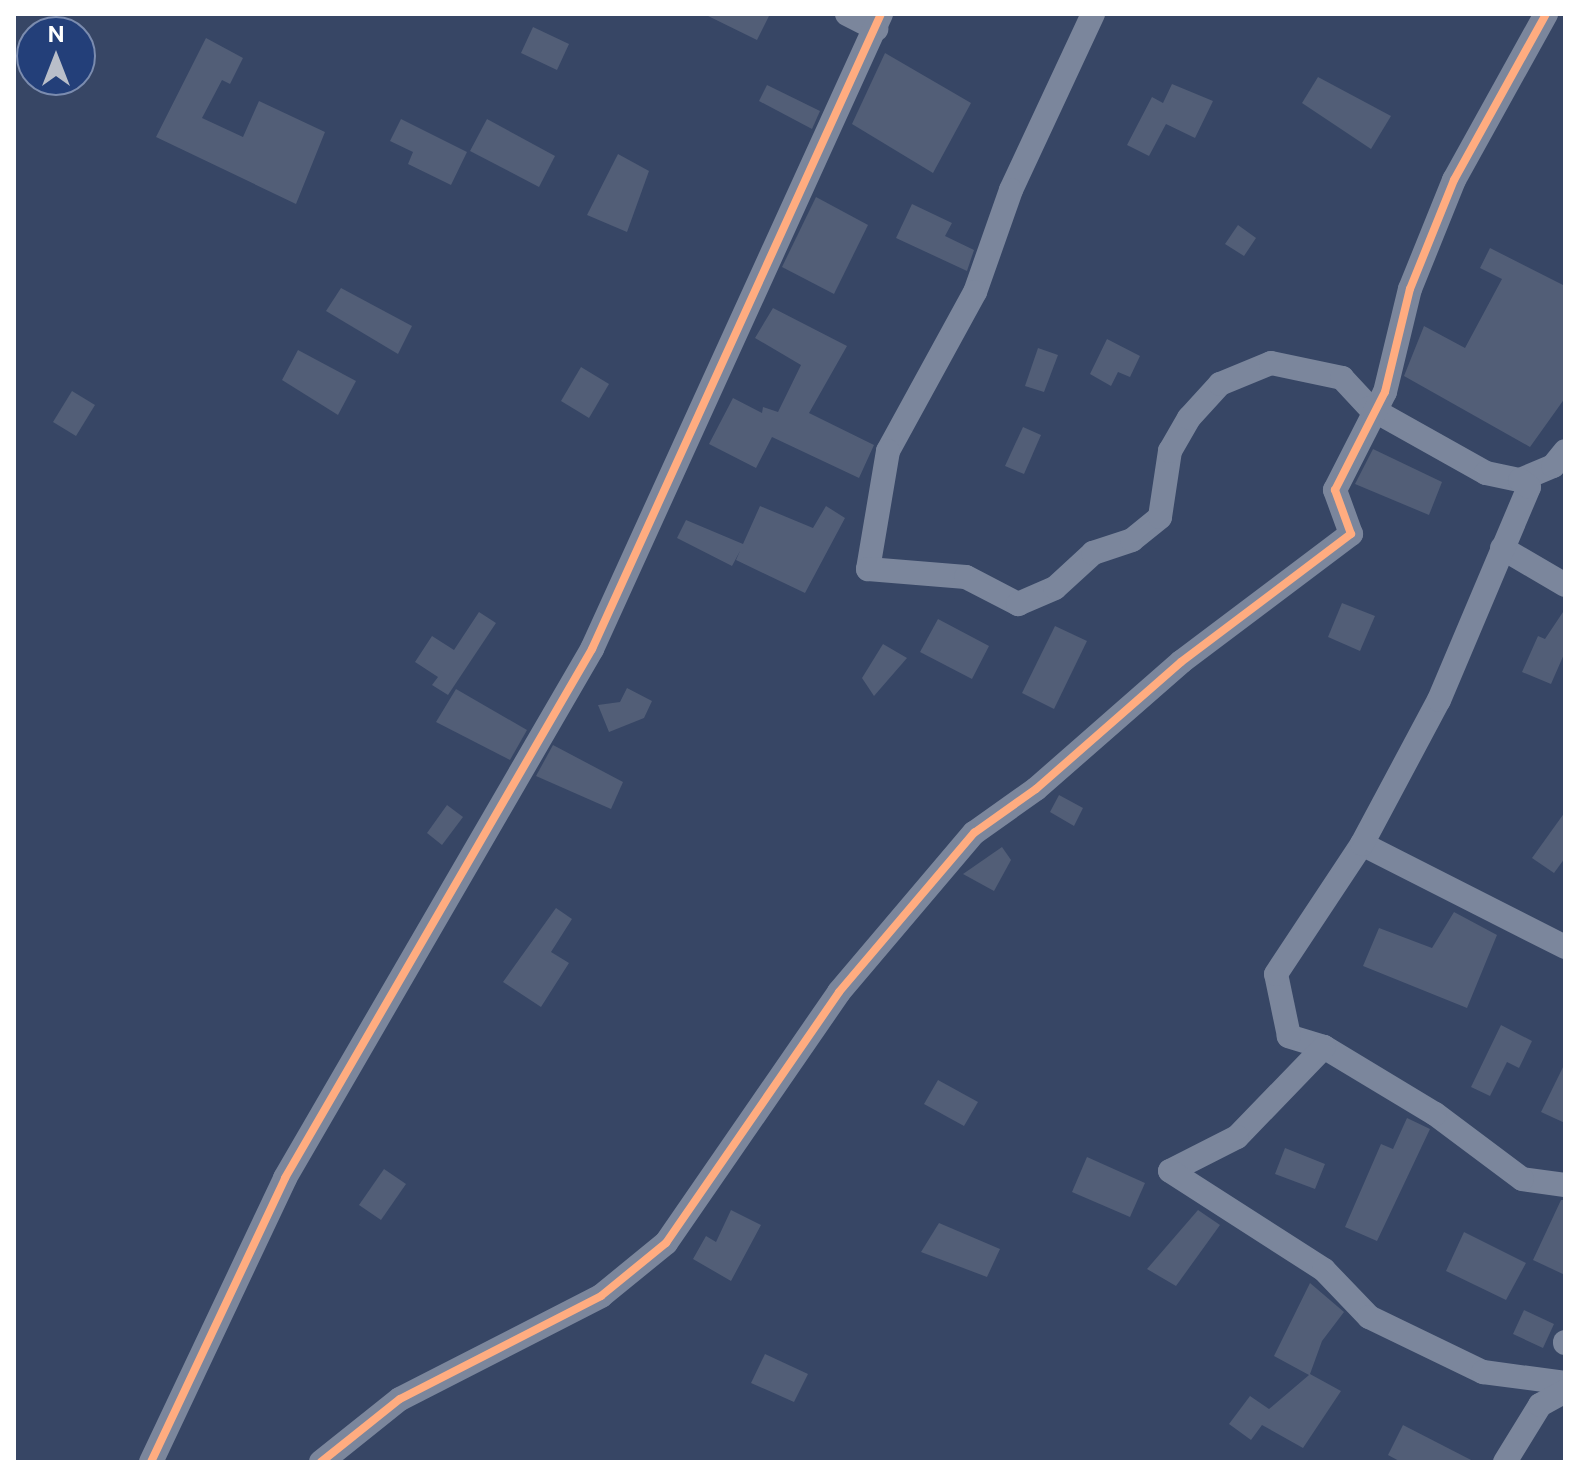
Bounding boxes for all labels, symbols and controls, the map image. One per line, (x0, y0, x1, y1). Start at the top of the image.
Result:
north arrow (16, 16, 96, 96)
text: N (47, 21, 65, 47)

